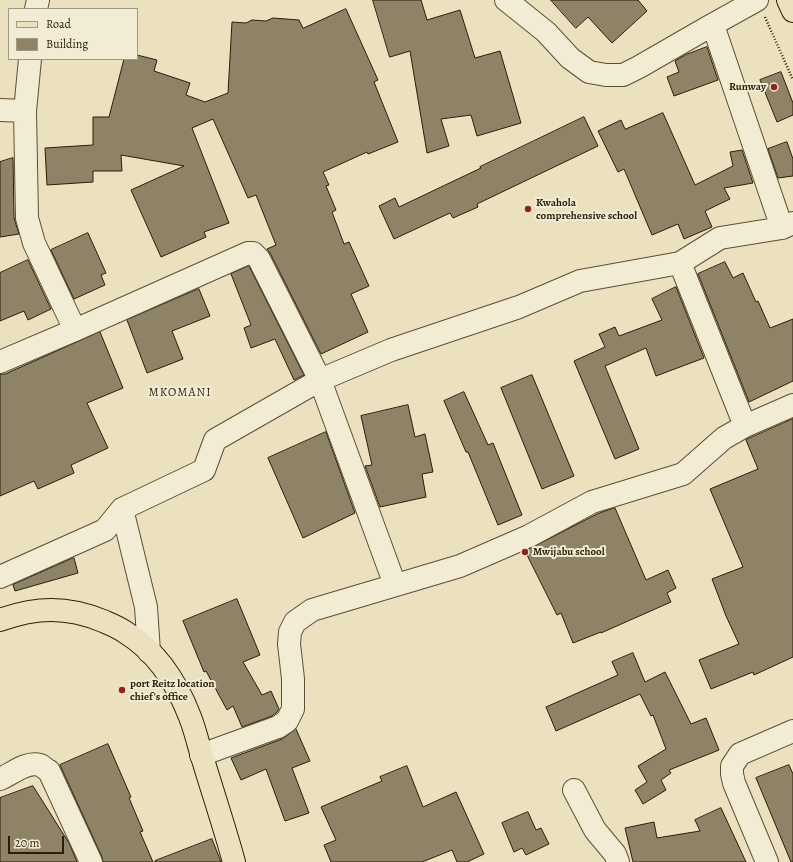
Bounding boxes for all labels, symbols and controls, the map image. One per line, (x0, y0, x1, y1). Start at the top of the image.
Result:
legend (8, 8, 138, 60)
text: Road (46, 16, 71, 32)
text: Building (46, 36, 88, 52)
place label: Runway (729, 80, 766, 94)
marker: Runway (769, 82, 779, 92)
place label: Kwahola comprehensive school (536, 196, 637, 222)
marker: Kwahola comprehensive school (523, 204, 533, 214)
district label: MKOMANI (149, 386, 211, 400)
place label: Mwijabu school (533, 545, 605, 559)
marker: Mwijabu school (520, 547, 530, 557)
place label: port Reitz location chief's office (130, 677, 215, 703)
marker: port Reitz location chief's office (117, 685, 127, 695)
scale bar (10, 828, 66, 854)
text: 20 m (15, 835, 39, 851)

